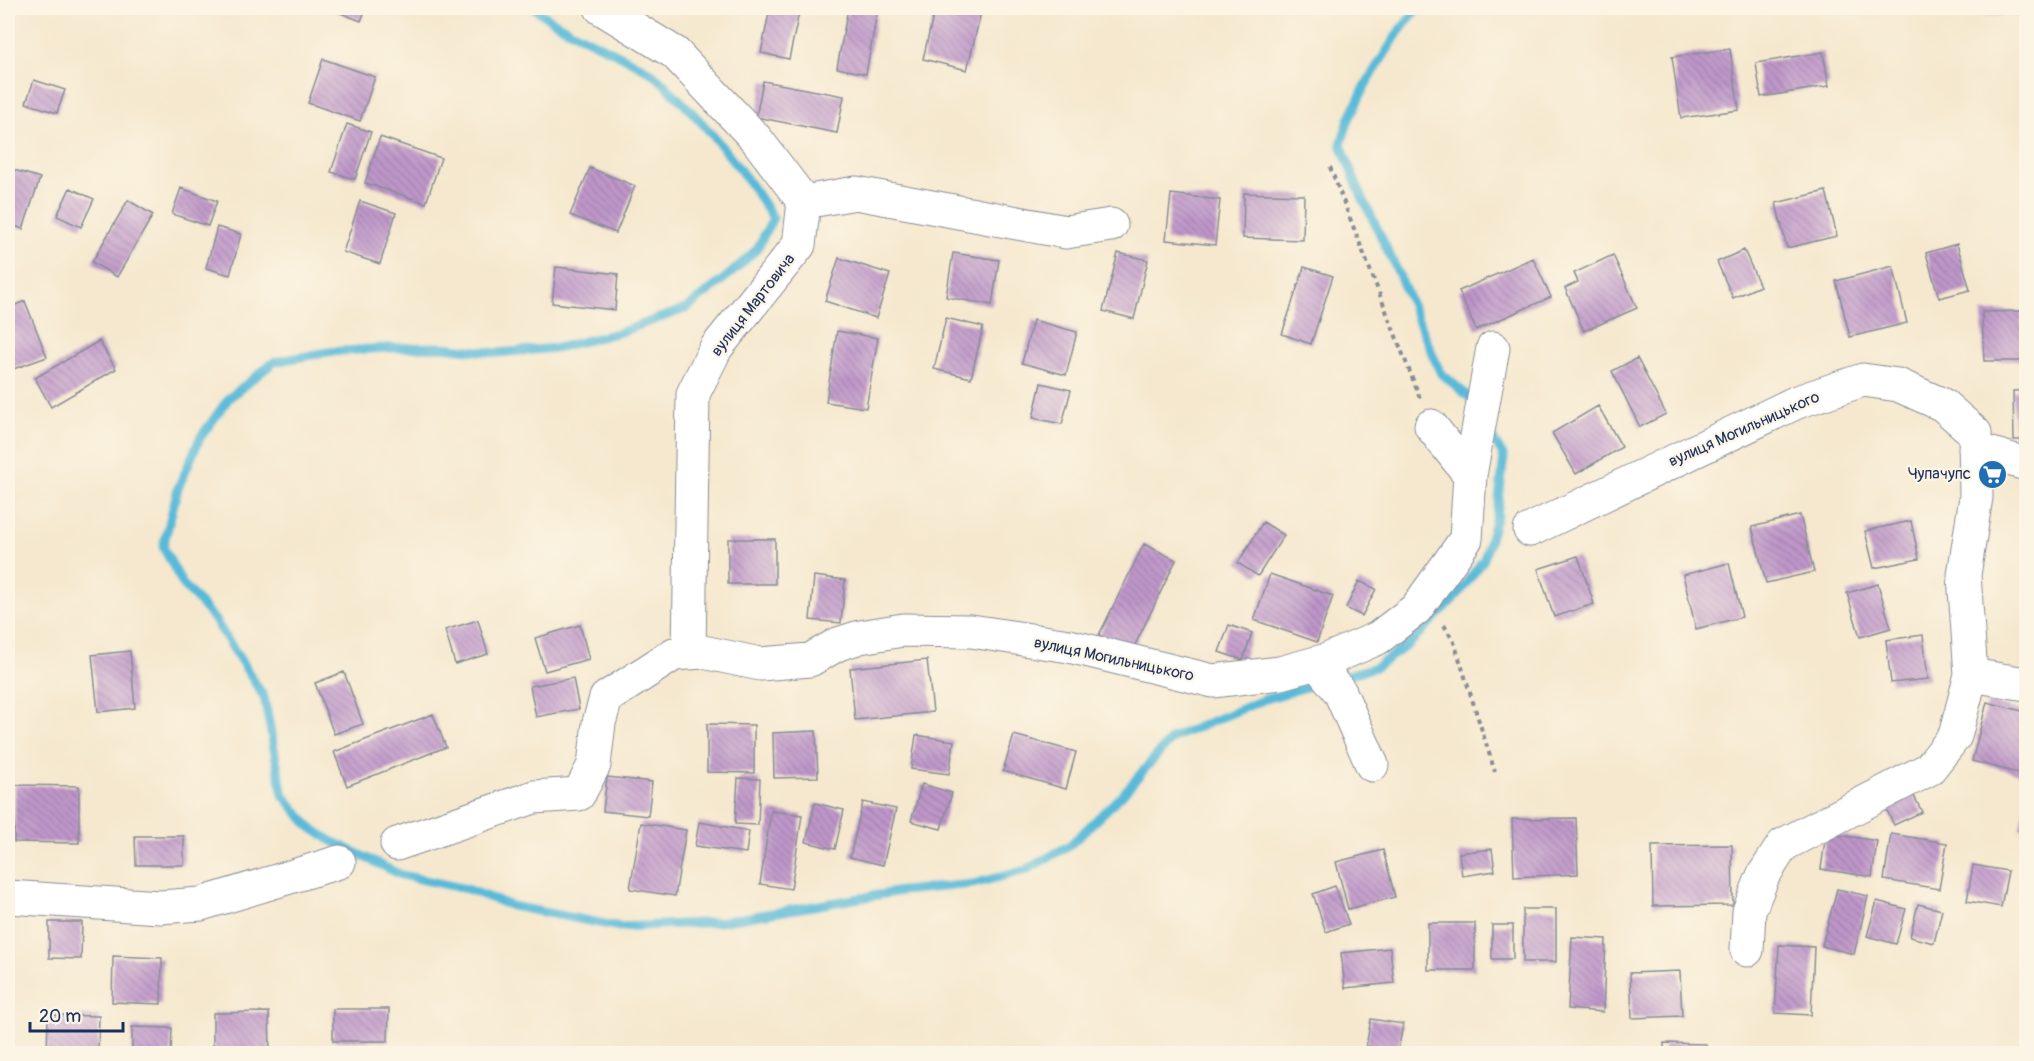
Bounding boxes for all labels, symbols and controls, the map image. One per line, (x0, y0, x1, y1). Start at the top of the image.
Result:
street label: вулиця Мартовича (707, 250, 799, 360)
street label: вулиця Могильницького (1665, 387, 1823, 471)
supermarket icon: Чупачупс (1976, 458, 2008, 490)
place label: Чупачупс (1908, 464, 1971, 484)
street label: вулиця Могильницького (1032, 632, 1196, 686)
scale bar (30, 995, 123, 1033)
text: 20 m (39, 1005, 81, 1028)

